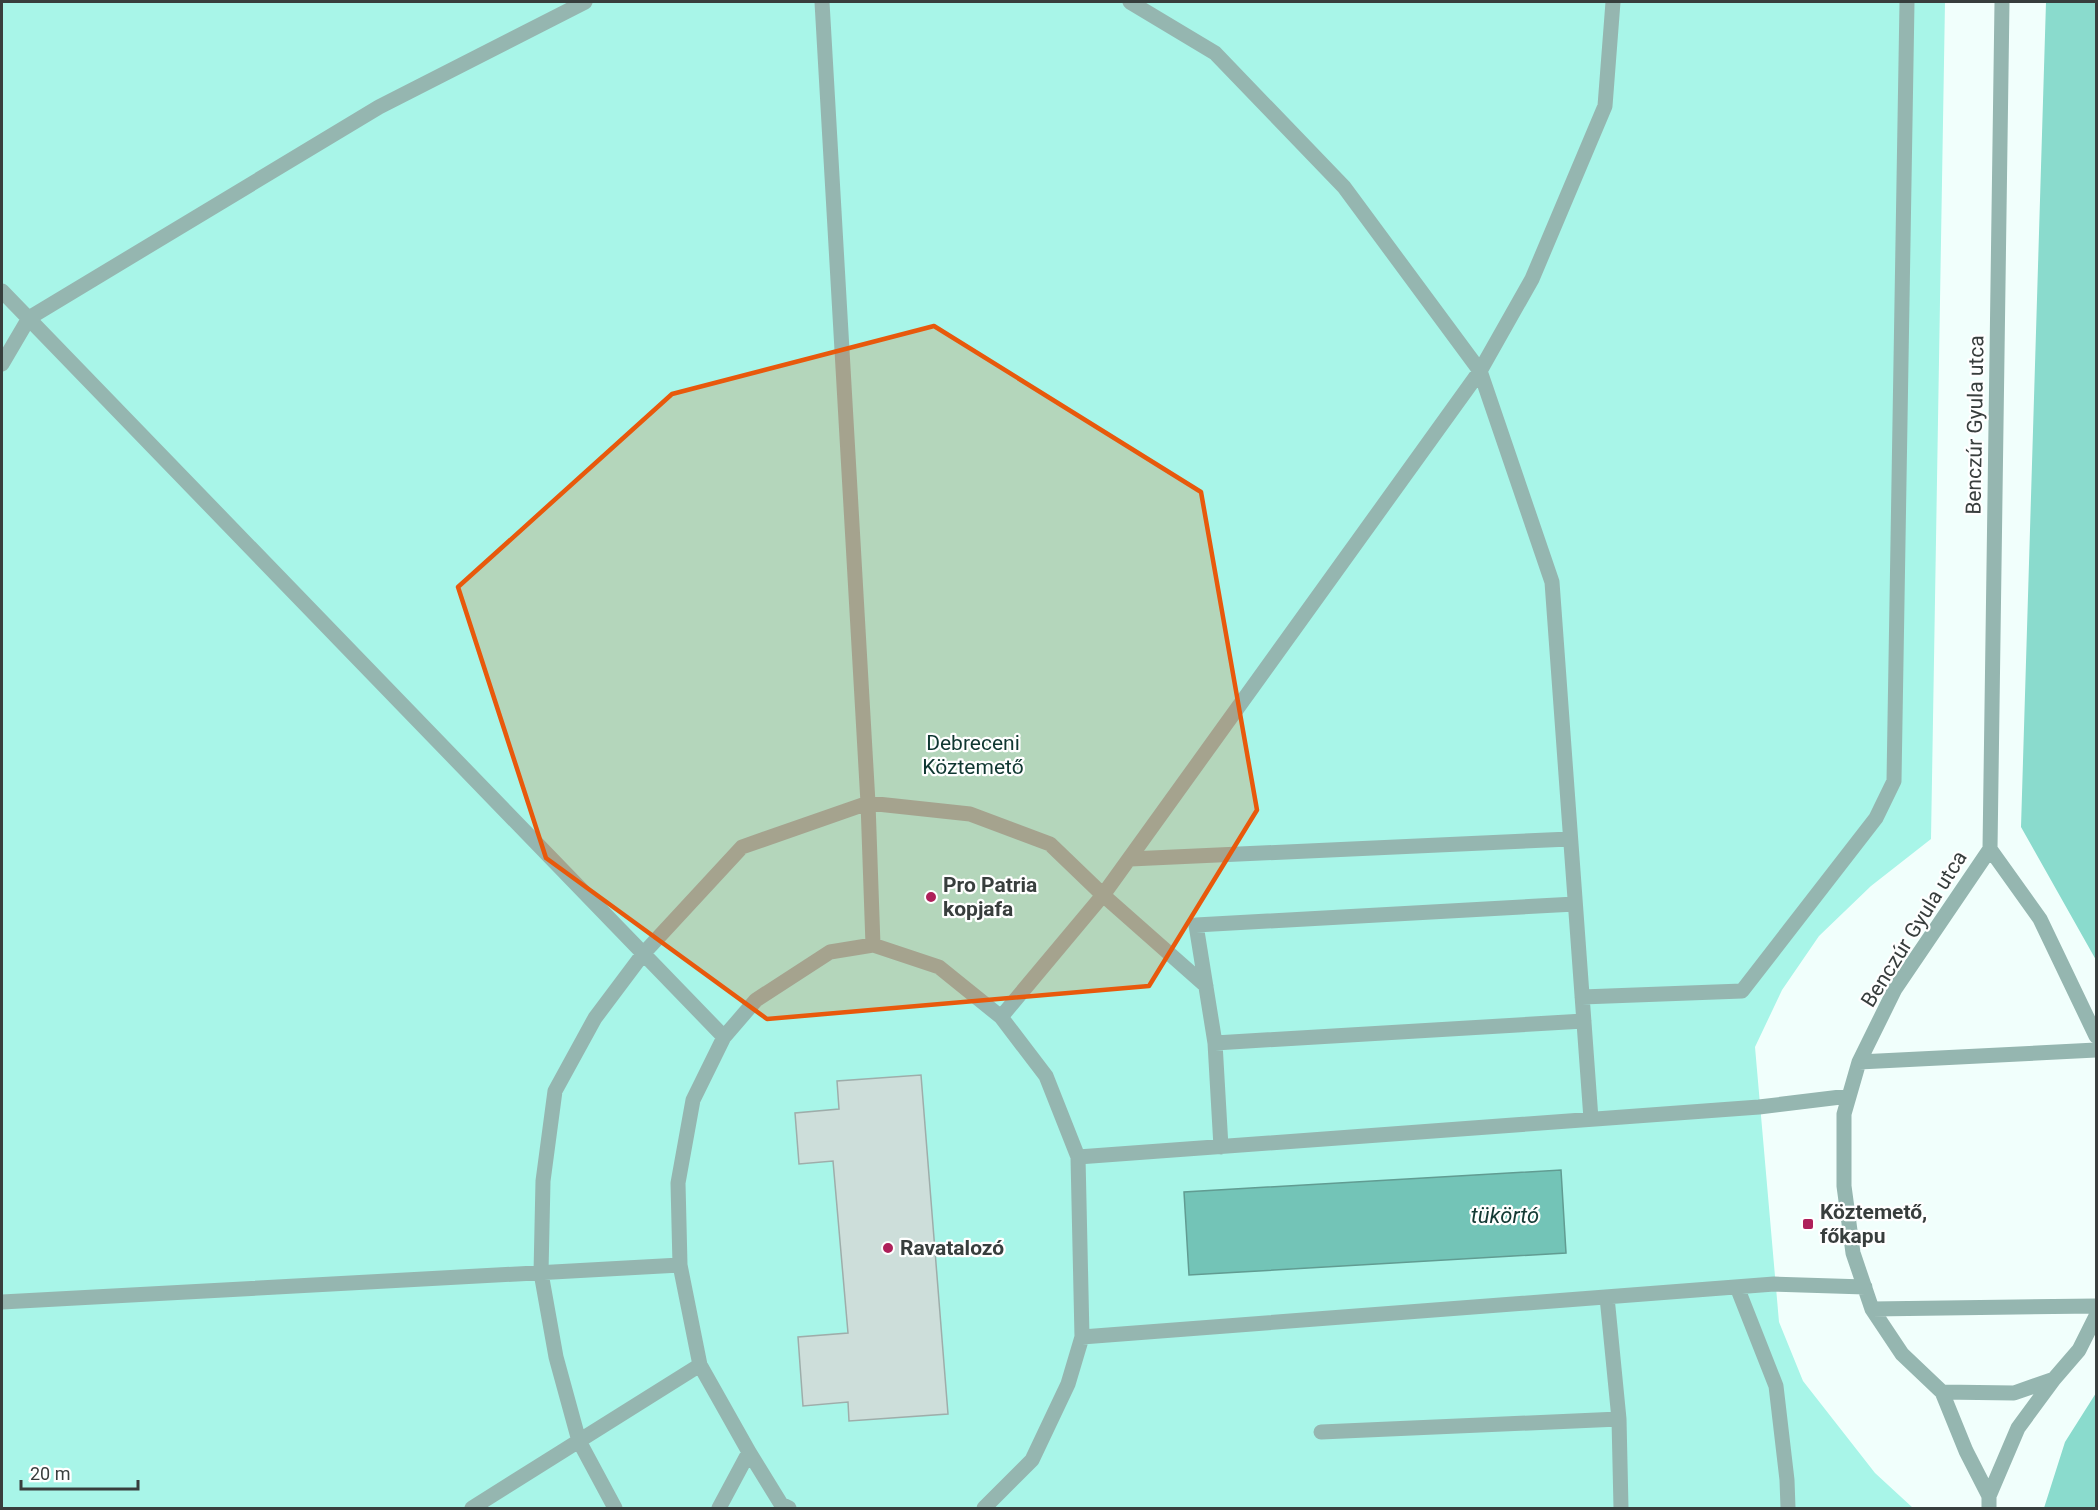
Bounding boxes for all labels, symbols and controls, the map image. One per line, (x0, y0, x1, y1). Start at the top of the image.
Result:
street label: Benczúr Gyula utca (1961, 335, 1989, 515)
park label: Debreceni Köztemető (922, 731, 1024, 779)
street label: Benczúr Gyula utca (1856, 847, 1972, 1011)
place label: Pro Patria kopjafa (943, 873, 1037, 921)
marker: Pro Patria kopjafa (924, 890, 938, 904)
place label: Köztemető, főkapu (1820, 1200, 1927, 1248)
water label: tükörtó (1471, 1203, 1539, 1228)
marker: Köztemető, főkapu (1801, 1217, 1815, 1231)
place label: Ravatalozó (900, 1236, 1004, 1260)
marker: Ravatalozó (881, 1241, 895, 1255)
scale bar (21, 1453, 138, 1491)
text: 20 m (30, 1463, 70, 1484)

